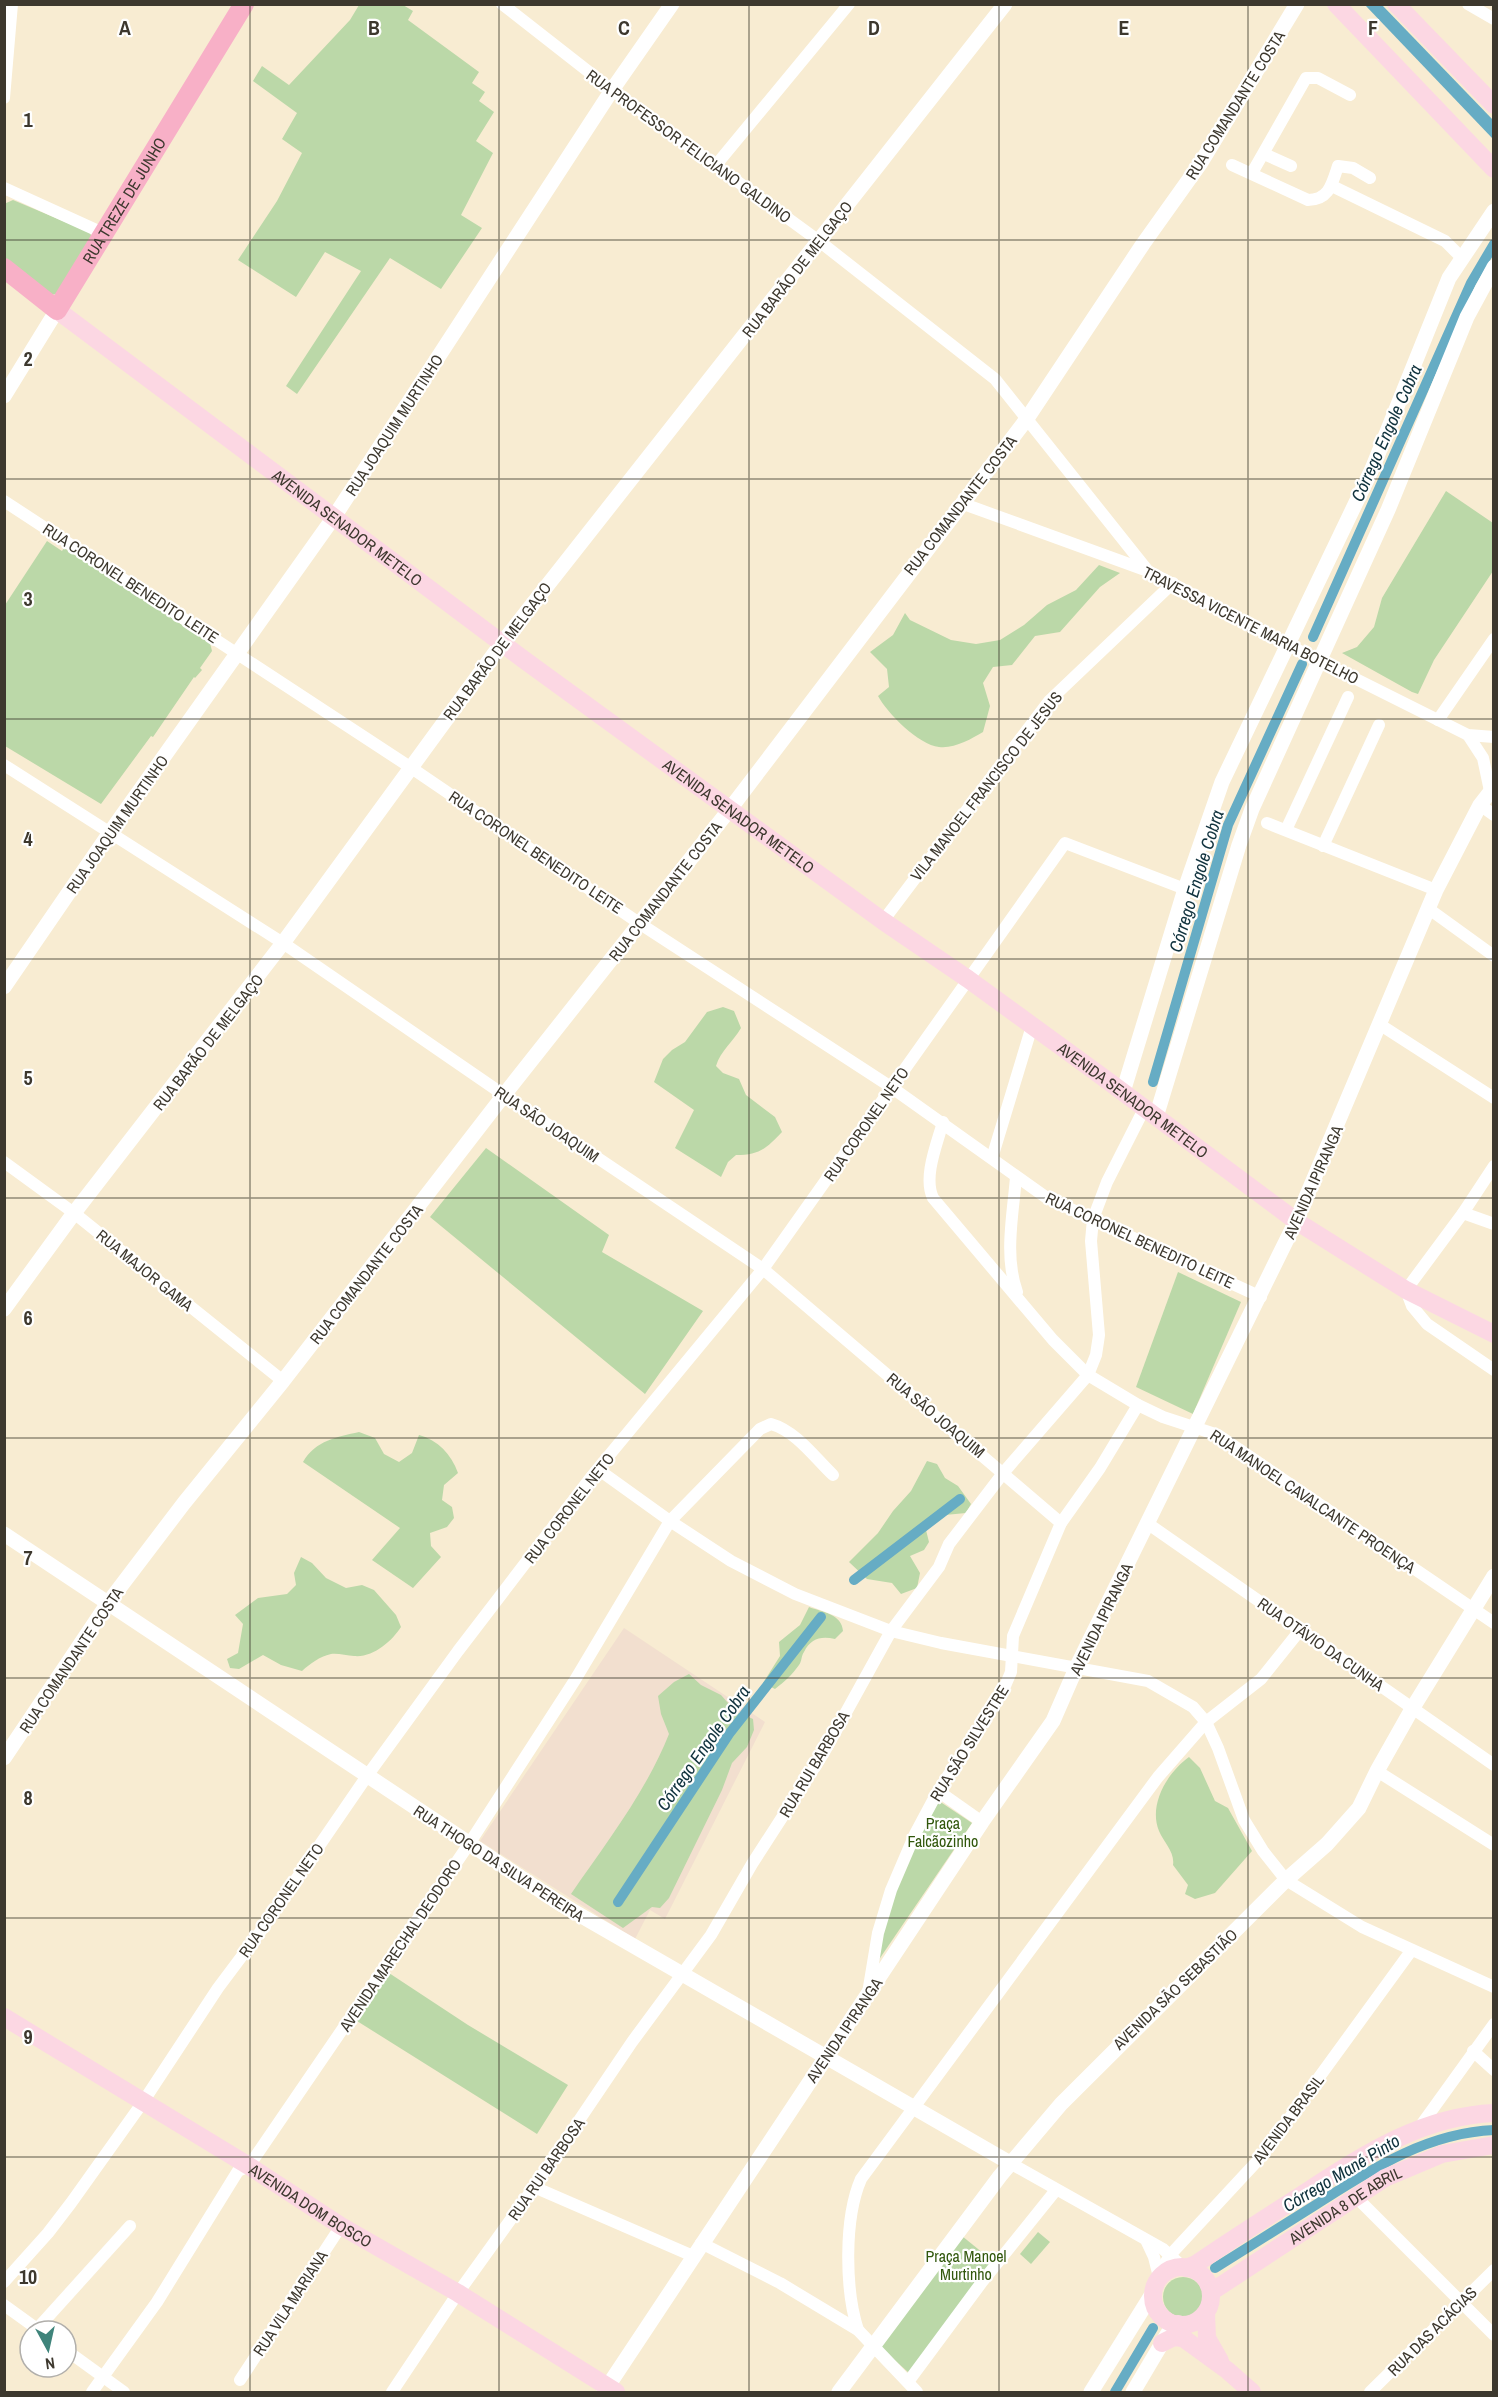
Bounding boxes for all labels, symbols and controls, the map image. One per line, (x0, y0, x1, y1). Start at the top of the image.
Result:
text: A (119, 14, 131, 41)
text: B (368, 14, 380, 41)
text: C (618, 14, 630, 41)
text: D (868, 14, 880, 41)
text: E (1119, 14, 1130, 41)
text: F (1368, 14, 1378, 41)
street label: RUA COMANDANTE COSTA (1180, 26, 1290, 184)
street label: RUA PROFESSOR FELICIANO GALDINO (582, 64, 796, 228)
text: 1 (23, 106, 33, 133)
street label: RUA TREZE DE JUNHO (77, 133, 171, 268)
street label: RUA BARÃO DE MELGAÇO (737, 196, 857, 342)
text: 2 (23, 345, 33, 372)
street label: RUA JOAQUIM MURTINHO (340, 350, 448, 500)
water label: Córrego Engole Cobra (1345, 360, 1427, 506)
street label: RUA COMANDANTE COSTA (898, 430, 1022, 579)
street label: AVENIDA SENADOR METELO (267, 464, 427, 591)
street label: RUA CORONEL BENEDITO LEITE (39, 518, 223, 648)
street label: TRAVESSA VICENTE MARIA BOTELHO (1139, 561, 1363, 689)
street label: RUA BARÃO DE MELGAÇO (438, 577, 556, 725)
text: 3 (23, 585, 33, 612)
street label: VILA MANOEL FRANCISCO DE JESUS (905, 686, 1067, 885)
street label: RUA JOAQUIM MURTINHO (61, 750, 173, 898)
street label: AVENIDA SENADOR METELO (658, 753, 819, 879)
street label: RUA CORONEL BENEDITO LEITE (445, 785, 627, 919)
water label: Córrego Engole Cobra (1162, 807, 1230, 955)
street label: RUA COMANDANTE COSTA (603, 816, 727, 965)
text: 4 (23, 825, 33, 852)
street label: RUA BARÃO DE MELGAÇO (148, 969, 268, 1115)
street label: AVENIDA SENADOR METELO (1052, 1036, 1213, 1163)
street label: RUA CORONEL NETO (818, 1062, 914, 1186)
text: 5 (23, 1064, 33, 1091)
street label: RUA SÃO JOAQUIM (490, 1081, 604, 1167)
street label: AVENIDA IPIRANGA (1278, 1121, 1348, 1243)
street label: RUA CORONEL BENEDITO LEITE (1042, 1187, 1238, 1293)
street label: RUA COMANDANTE COSTA (304, 1199, 428, 1348)
street label: RUA MAJOR GAMA (92, 1224, 198, 1316)
text: 6 (23, 1304, 33, 1331)
street label: RUA SÃO JOAQUIM (882, 1367, 990, 1463)
street label: RUA MANOEL CAVALCANTE PROENÇA (1206, 1424, 1420, 1578)
street label: RUA CORONEL NETO (519, 1448, 619, 1568)
text: 7 (23, 1544, 33, 1571)
street label: AVENIDA IPIRANGA (1064, 1559, 1138, 1680)
street label: RUA COMANDANTE COSTA (14, 1582, 128, 1737)
street label: RUA OTÁVIO DA CUNHA (1253, 1592, 1389, 1696)
water label: Córrego Engole Cobra (650, 1680, 756, 1816)
street label: RUA SÃO SILVESTRE (924, 1681, 1014, 1805)
street label: RUA RUI BARBOSA (774, 1707, 855, 1821)
text: 8 (23, 1784, 33, 1811)
street label: RUA THOGO DA SILVA PEREIRA (410, 1800, 589, 1927)
park label: Praça Falcãozinho (908, 1812, 978, 1852)
street label: RUA CORONEL NETO (233, 1838, 329, 1962)
street label: AVENIDA MARECHAL DEODORO (333, 1855, 466, 2036)
street label: AVENIDA SÃO SEBASTIÃO (1107, 1924, 1242, 2055)
street label: AVENIDA IPIRANGA (800, 1973, 887, 2088)
text: 9 (23, 2023, 33, 2050)
street label: AVENIDA BRASIL (1247, 2069, 1329, 2169)
street label: RUA RUI BARBOSA (502, 2113, 590, 2225)
water label: Córrego Mané Pinto (1278, 2128, 1404, 2218)
street label: AVENIDA DOM BOSCO (244, 2158, 376, 2252)
street label: AVENIDA 8 DE ABRIL (1284, 2161, 1405, 2250)
park label: Praça Manoel Murtinho (926, 2245, 1007, 2285)
street label: RUA VILA MARIANA (248, 2246, 333, 2360)
text: 10 (19, 2263, 37, 2290)
street label: RUA DAS ACÁCIAS (1382, 2281, 1482, 2381)
north arrow (18, 2319, 78, 2379)
text: N (44, 2352, 56, 2375)

